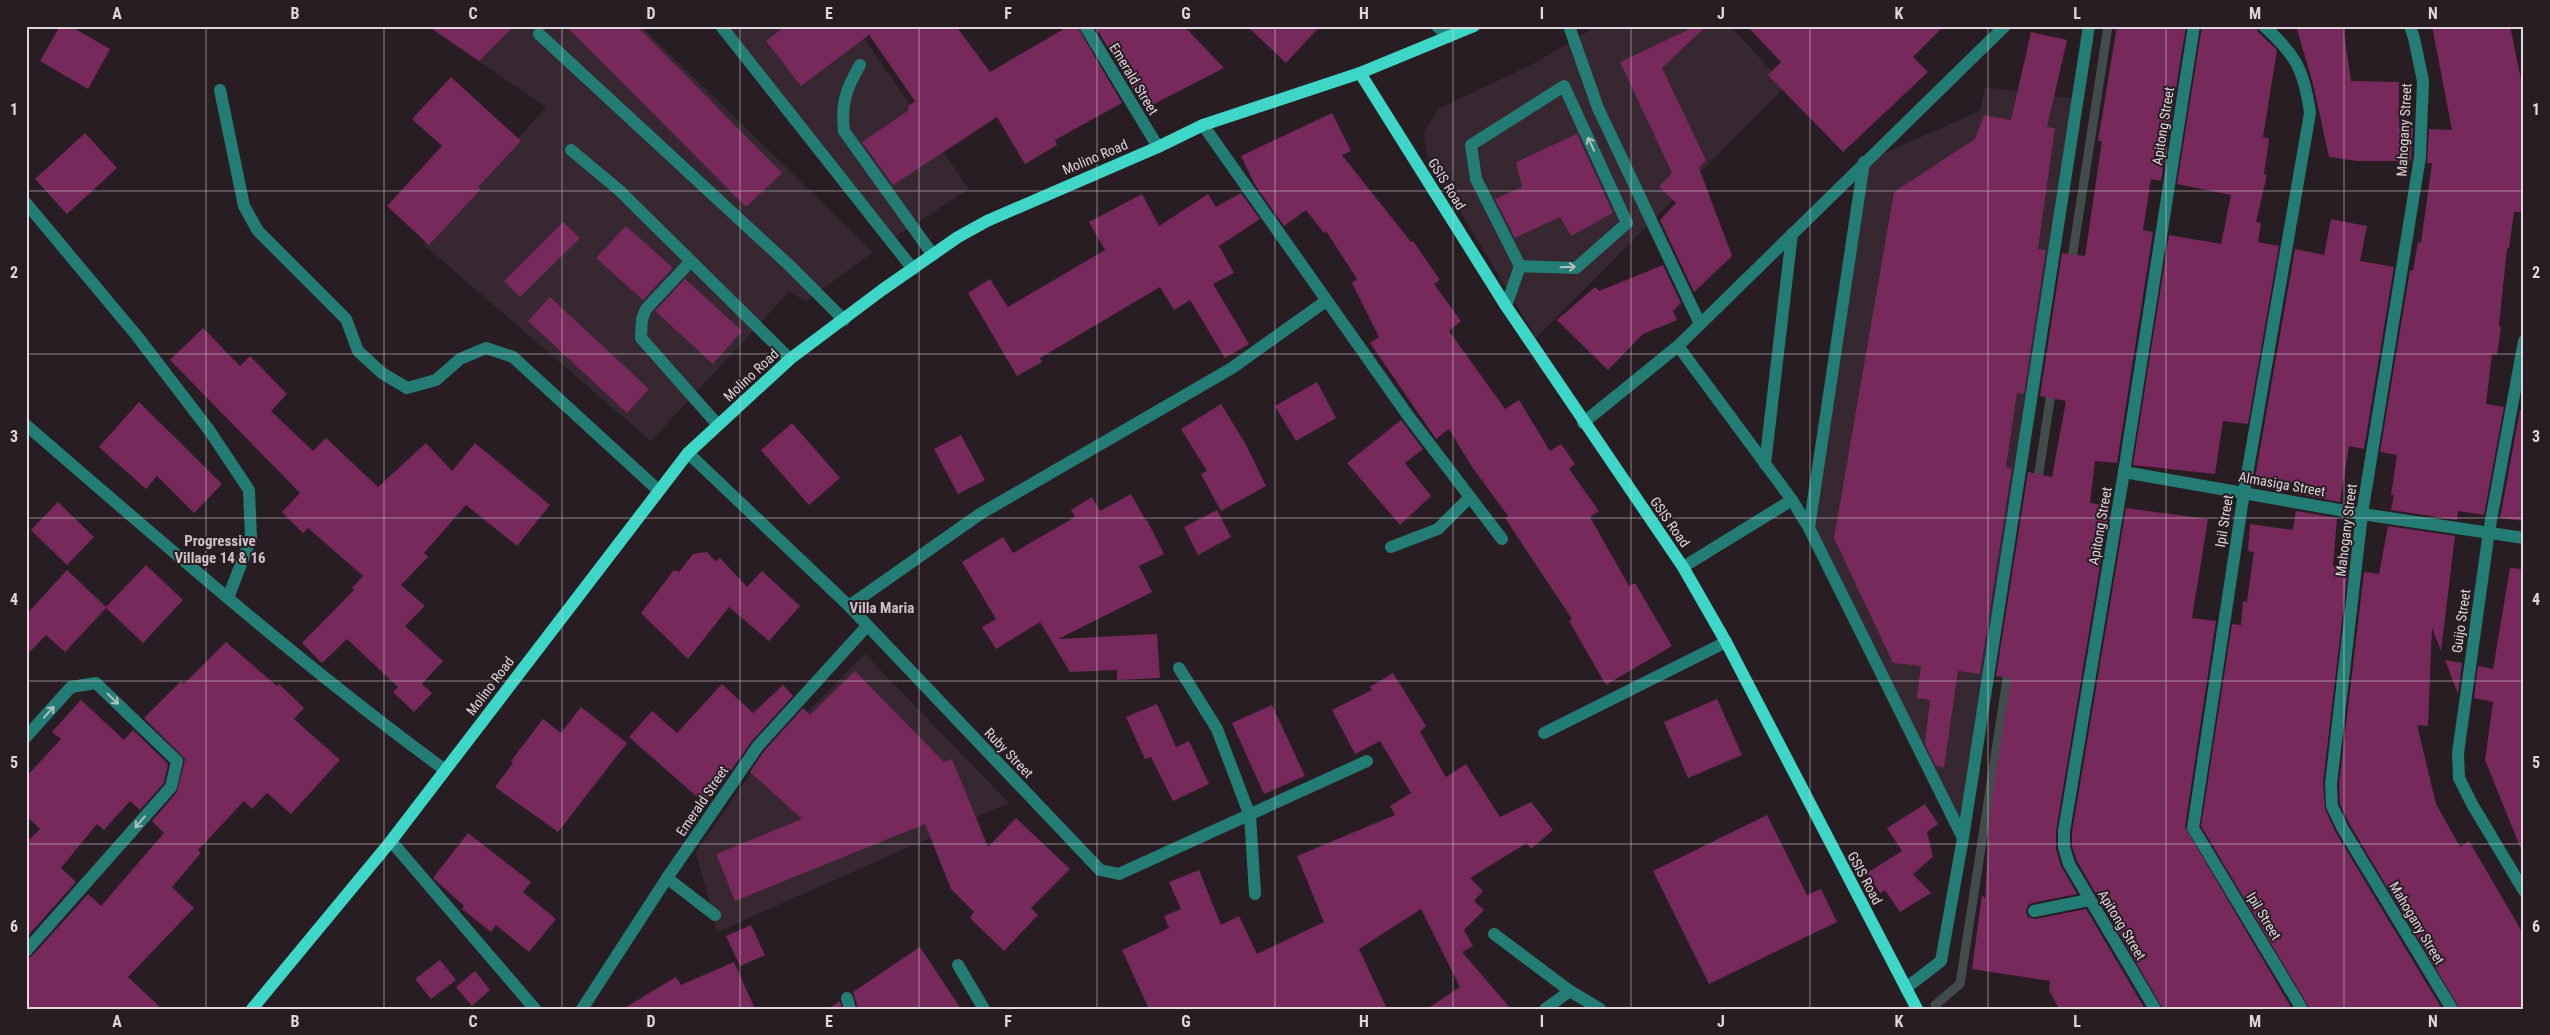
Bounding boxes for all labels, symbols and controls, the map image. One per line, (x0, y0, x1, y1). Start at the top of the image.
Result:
text: A (112, 4, 122, 23)
text: B (291, 4, 300, 23)
text: C (468, 4, 478, 23)
text: D (646, 4, 656, 23)
text: E (825, 4, 833, 23)
text: F (1004, 4, 1012, 23)
text: G (1181, 4, 1191, 23)
text: H (1359, 4, 1369, 23)
text: I (1540, 4, 1544, 23)
text: J (1717, 4, 1725, 23)
text: K (1895, 4, 1904, 23)
text: L (2073, 4, 2081, 23)
text: M (2249, 4, 2261, 23)
text: N (2428, 4, 2438, 23)
street label: Emerald Street (1106, 40, 1162, 118)
street label: Mahogany Street (2394, 83, 2414, 177)
street label: Apitong Street (2149, 86, 2177, 166)
text: 1 (10, 100, 18, 119)
text: 1 (2532, 100, 2540, 119)
street label: Molino Road (1060, 136, 1130, 178)
one-way arrow (1585, 137, 1595, 152)
street label: GSIS Road (1425, 155, 1469, 213)
one-way arrow (1560, 262, 1576, 272)
text: 2 (10, 263, 18, 282)
text: 2 (2532, 263, 2540, 282)
street label: Molino Road (720, 346, 782, 404)
text: 3 (10, 427, 18, 446)
text: 3 (2532, 427, 2540, 446)
street label: Almasiga Street (2237, 469, 2327, 499)
street label: Mahogany Street (2332, 483, 2360, 577)
street label: Apitong Street (2085, 486, 2115, 566)
street label: GSIS Road (1647, 494, 1693, 550)
street label: Ipil Street (2212, 494, 2236, 548)
district label: Progressive Village 14 & 16 (174, 532, 266, 567)
street label: Guijo Street (2449, 588, 2473, 654)
text: 4 (10, 590, 18, 609)
text: 4 (2532, 590, 2540, 609)
district label: Villa Maria (850, 599, 914, 617)
street label: Molino Road (463, 654, 517, 718)
one-way arrow (107, 693, 119, 705)
one-way arrow (43, 705, 54, 718)
street label: Ruby Street (981, 725, 1037, 781)
text: 5 (10, 753, 18, 772)
text: 5 (2532, 753, 2540, 772)
street label: Emerald Street (673, 763, 731, 839)
one-way arrow (134, 816, 146, 829)
street label: GSIS Road (1844, 849, 1886, 907)
street label: Mahogany Street (2386, 879, 2448, 967)
street label: Apitong Street (2095, 887, 2149, 963)
street label: Ipil Street (2244, 889, 2284, 943)
text: 6 (10, 917, 18, 936)
text: 6 (2532, 917, 2540, 936)
text: A (112, 1012, 122, 1031)
text: B (291, 1012, 300, 1031)
text: C (468, 1012, 478, 1031)
text: D (646, 1012, 656, 1031)
text: E (825, 1012, 833, 1031)
text: F (1004, 1012, 1012, 1031)
text: G (1181, 1012, 1191, 1031)
text: H (1359, 1012, 1369, 1031)
text: I (1540, 1012, 1544, 1031)
text: J (1717, 1012, 1725, 1031)
text: K (1895, 1012, 1904, 1031)
text: L (2073, 1012, 2081, 1031)
text: M (2249, 1012, 2261, 1031)
text: N (2428, 1012, 2438, 1031)

